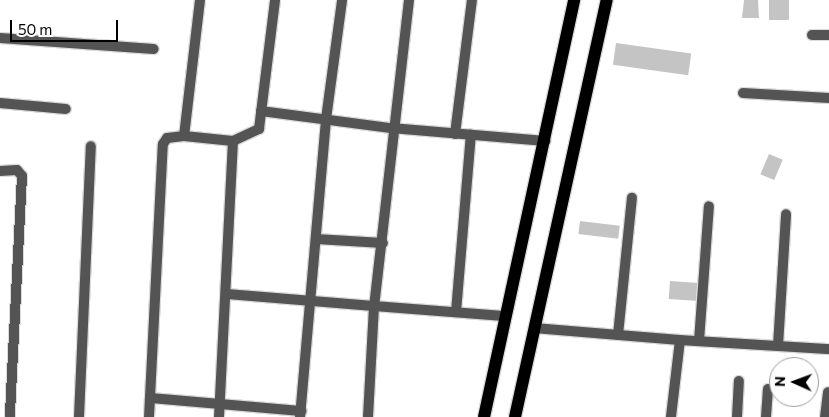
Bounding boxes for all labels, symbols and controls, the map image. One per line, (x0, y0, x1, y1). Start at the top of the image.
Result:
scale bar (12, 10, 120, 42)
text: 50 m (18, 20, 52, 38)
north arrow (769, 357, 819, 407)
text: N (771, 376, 788, 387)

